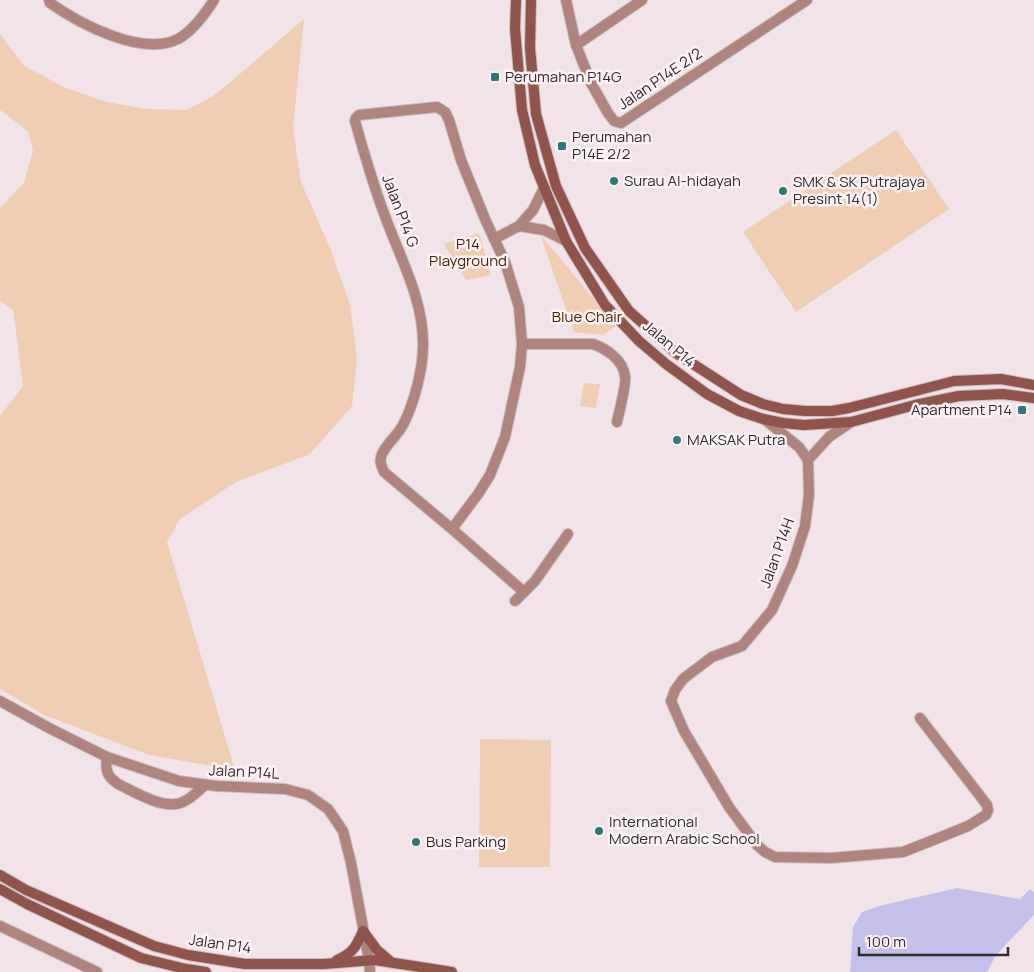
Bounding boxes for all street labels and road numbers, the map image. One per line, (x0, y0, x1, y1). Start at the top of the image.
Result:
street label: Jalan P14E 2/2 (614, 43, 706, 114)
street label: Jalan P14 G (377, 171, 424, 251)
street label: Jalan P14 (639, 315, 700, 372)
street label: Jalan P14H (754, 515, 799, 591)
street label: Jalan P14L (208, 759, 280, 784)
street label: Jalan P14 (188, 929, 253, 958)

